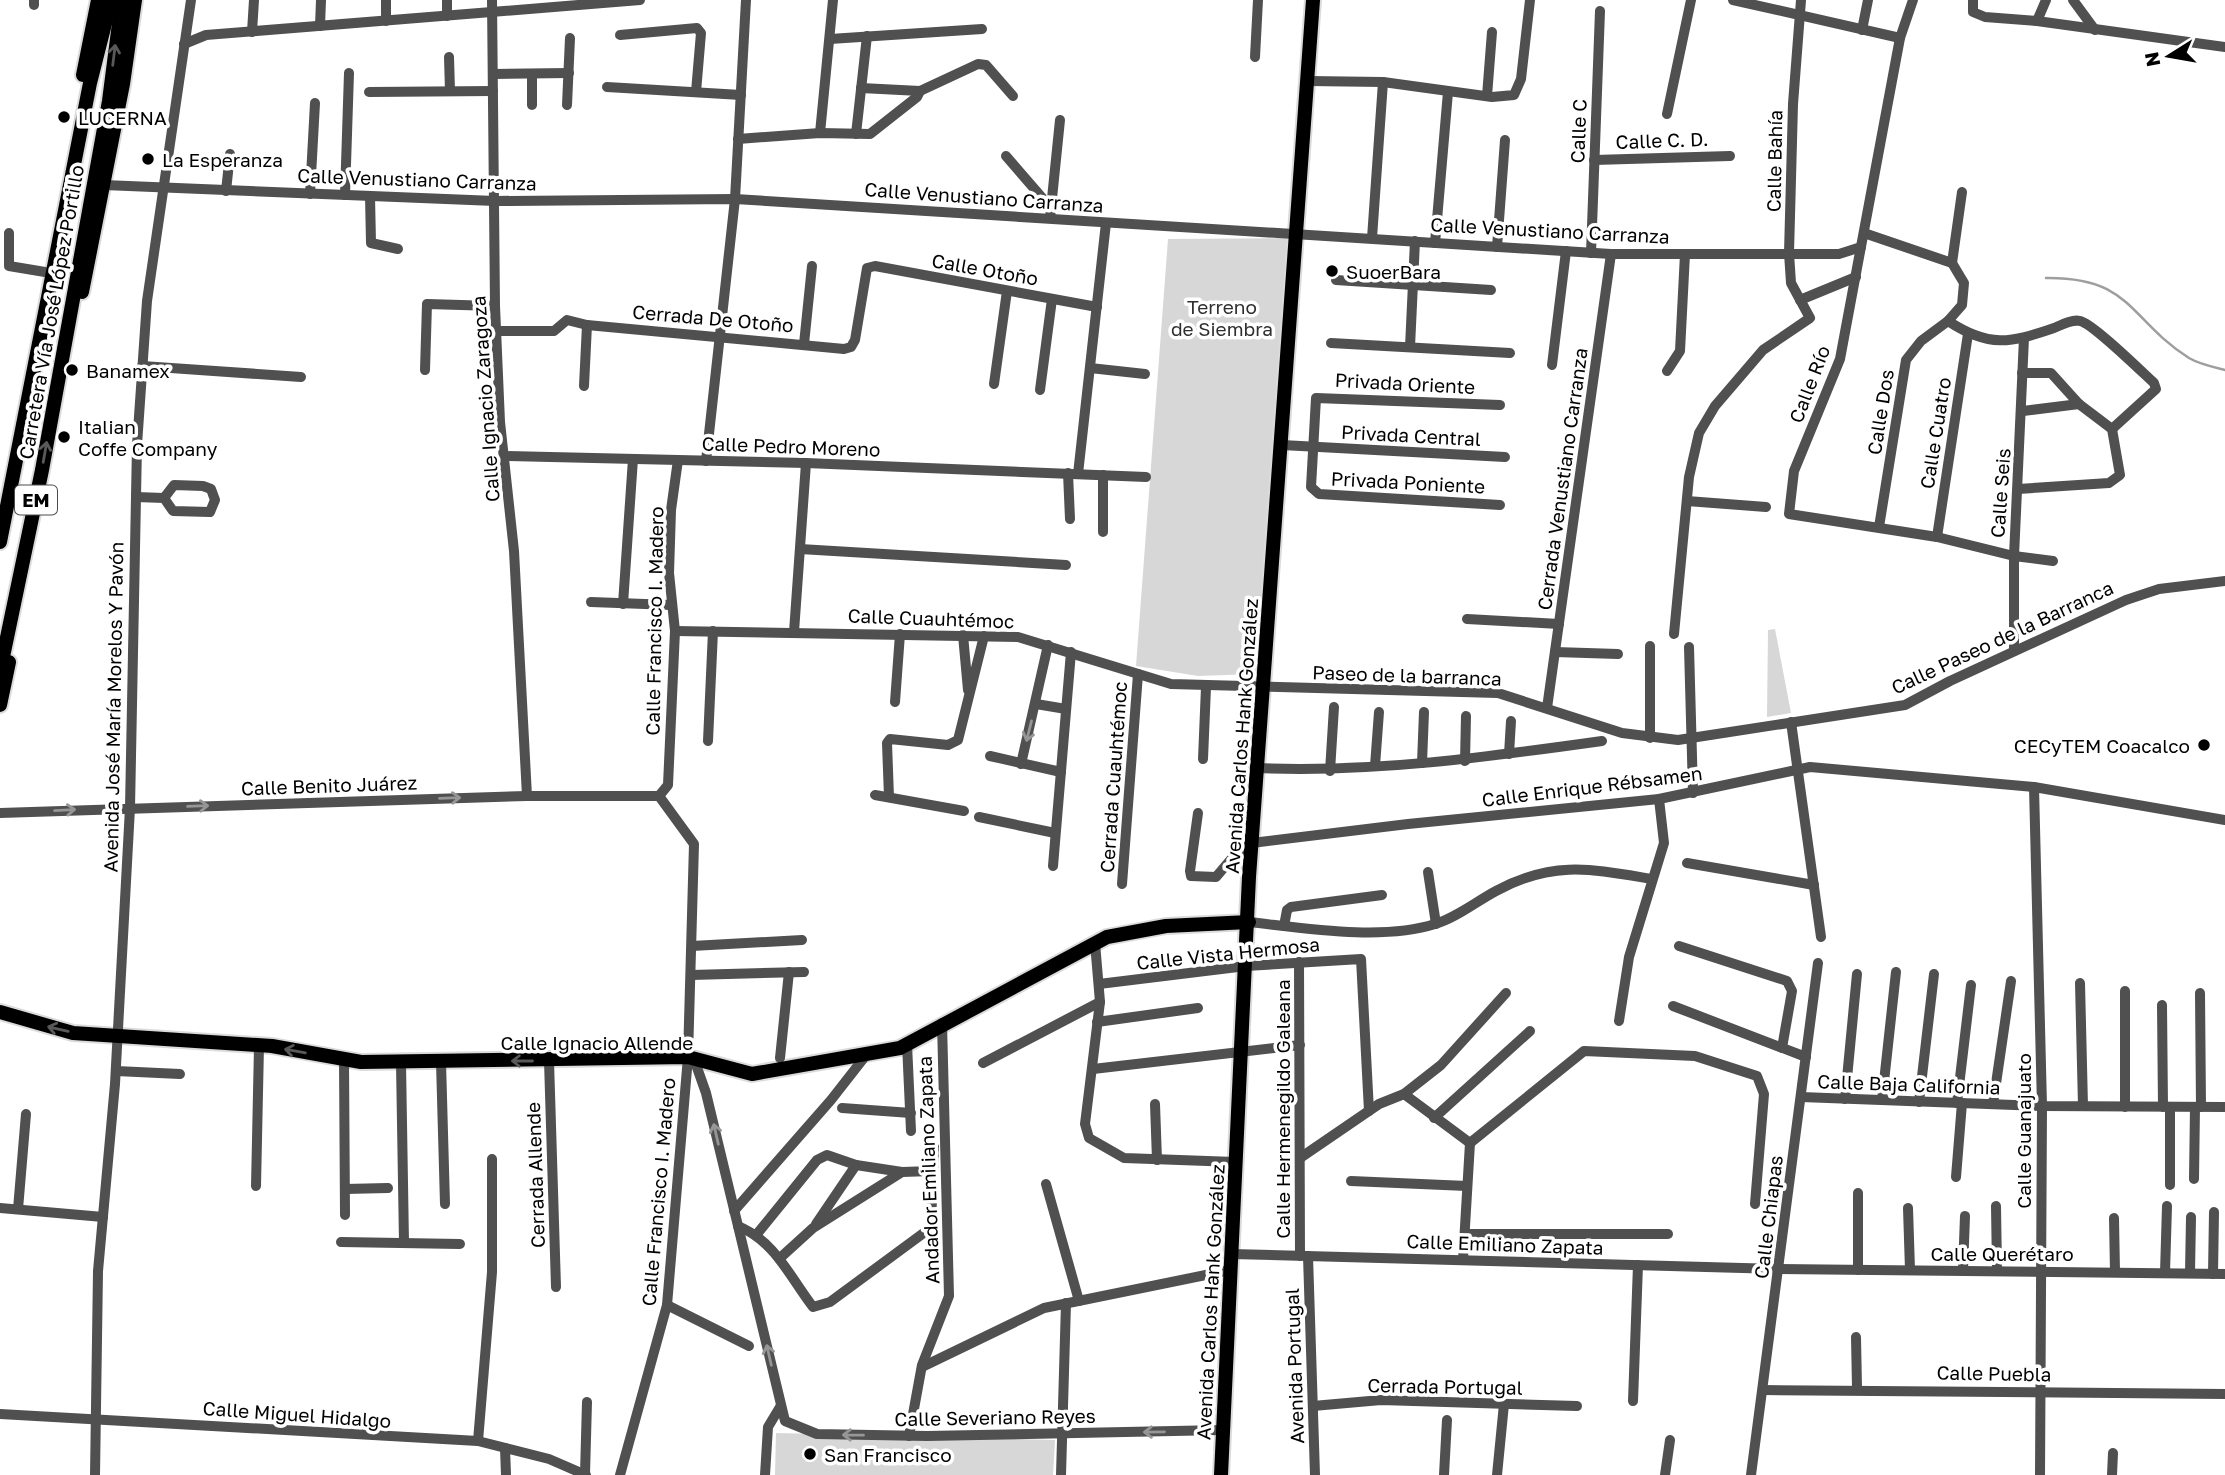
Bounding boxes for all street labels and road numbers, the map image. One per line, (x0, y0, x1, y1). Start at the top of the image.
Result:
street label: Calle C (1565, 98, 1591, 164)
street label: Calle Bahía (1762, 110, 1786, 212)
street label: Calle C. D. (1615, 127, 1709, 153)
street label: Carretera Vía José López Portillo (14, 163, 88, 461)
street label: Calle Venustiano Carranza (297, 163, 537, 195)
street label: Calle Venustiano Carranza (864, 177, 1104, 217)
street label: Calle Venustiano Carranza (1430, 212, 1670, 248)
street label: Calle Otoño (930, 248, 1040, 290)
street label: Calle Ignacio Zaragoza (466, 295, 504, 503)
street label: Cerrada De Otoño (631, 299, 795, 337)
street label: Calle Río (1784, 342, 1834, 426)
street label: Cerrada Venustiano Carranza (1532, 346, 1592, 612)
street label: Privada Oriente (1334, 368, 1476, 398)
street label: Calle Dos (1862, 368, 1898, 456)
street label: Calle Cuatro (1915, 376, 1955, 490)
street label: Privada Central (1340, 420, 1482, 450)
street label: Calle Pedro Moreno (701, 431, 881, 461)
street label: Calle Seis (1985, 447, 2015, 539)
street label: Privada Poniente (1330, 466, 1486, 498)
road number: EM (15, 486, 57, 514)
street label: Calle Francisco I. Madero (641, 506, 667, 736)
street label: Avenida José María Morelos Y Pavón (99, 542, 127, 872)
street label: Calle Paseo de la Barranca (1887, 575, 2117, 699)
street label: Avenida Carlos Hank González (1220, 598, 1262, 874)
street label: Calle Cuauhtémoc (847, 604, 1015, 632)
street label: Paseo de la barranca (1312, 660, 1502, 690)
street label: Cerrada Cuauhtémoc (1095, 681, 1131, 873)
street label: Calle Enrique Rébsamen (1480, 761, 1704, 811)
street label: Calle Benito Juárez (240, 770, 418, 800)
street label: Calle Vista Hermosa (1135, 932, 1321, 974)
street label: Calle Hermenegildo Galeana (1271, 979, 1294, 1239)
street label: Calle Ignacio Allende (501, 1031, 693, 1054)
street label: Calle Guanajuato (2012, 1053, 2035, 1209)
street label: Andador Emiliano Zapata (913, 1056, 943, 1284)
street label: Calle Baja California (1817, 1069, 2001, 1099)
street label: Calle Francisco I. Madero (637, 1077, 679, 1307)
street label: Cerrada Allende (521, 1102, 549, 1248)
street label: Calle Chiapas (1749, 1154, 1787, 1280)
street label: Avenida Carlos Hank González (1191, 1164, 1229, 1440)
street label: Calle Emiliano Zapata (1406, 1229, 1604, 1259)
street label: Calle Querétaro (1930, 1242, 2074, 1265)
street label: Avenida Portugal (1280, 1288, 1308, 1444)
street label: Calle Puebla (1936, 1360, 2052, 1386)
street label: Cerrada Portugal (1367, 1373, 1523, 1399)
street label: Calle Miguel Hidalgo (202, 1396, 392, 1432)
street label: Calle Severiano Reyes (894, 1404, 1096, 1430)

